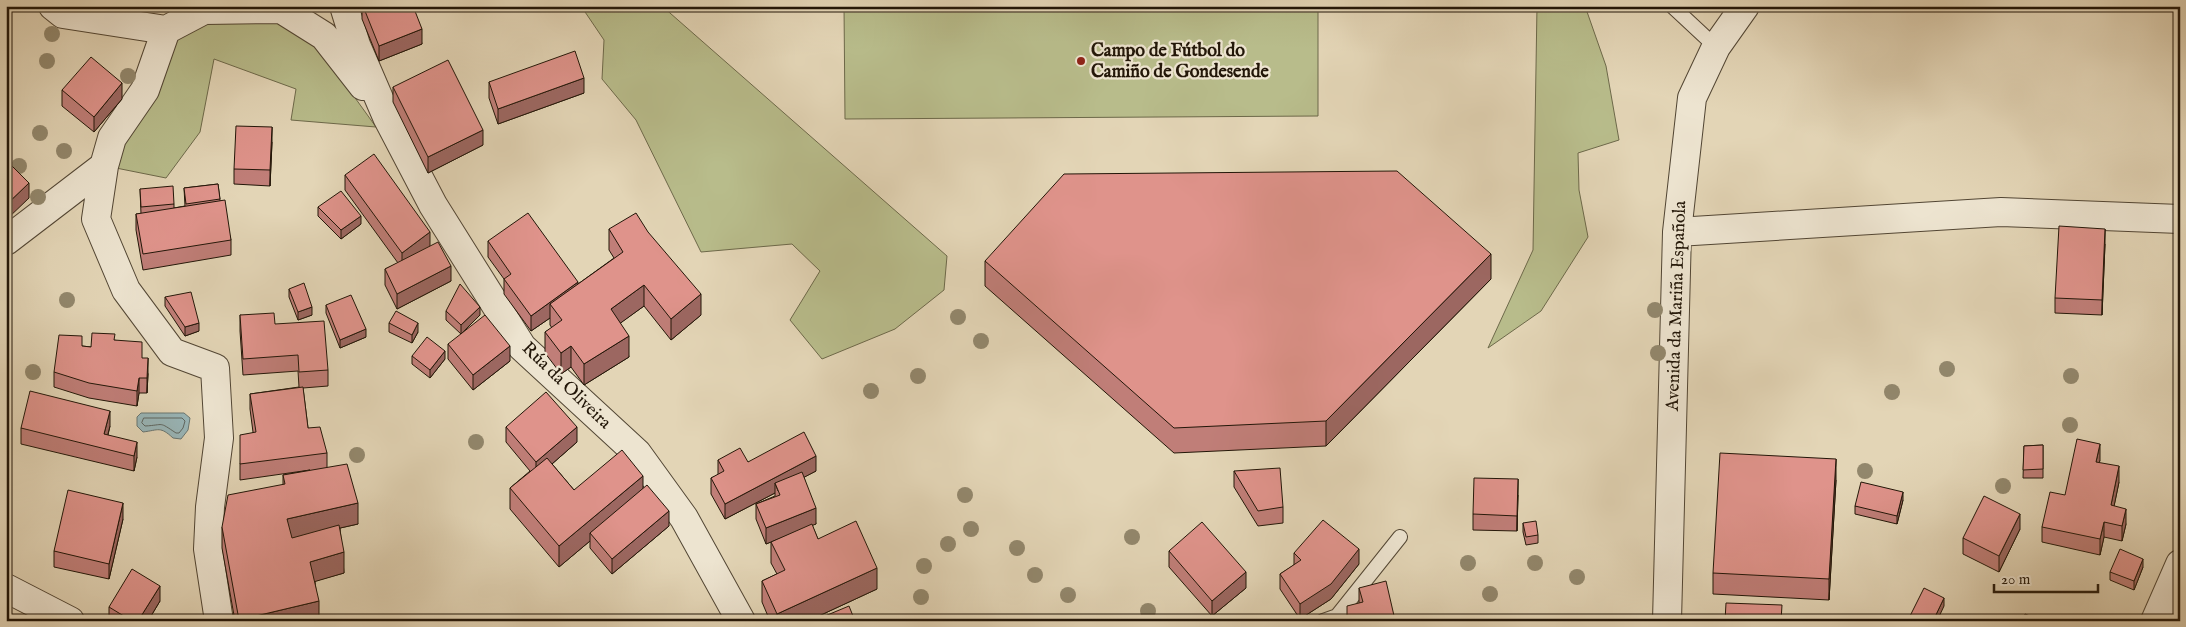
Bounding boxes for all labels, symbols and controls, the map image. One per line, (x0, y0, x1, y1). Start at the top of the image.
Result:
place label: Campo de Fútbol do Camiño de Gondesende (1091, 40, 1270, 84)
marker: Campo de Fútbol do Camiño de Gondesende (1075, 55, 1087, 67)
street label: Avenida da Mariña Española (1662, 200, 1692, 413)
street label: Rúa da Oliveira (516, 337, 616, 435)
scale bar (1994, 562, 2097, 594)
text: 20 m (2001, 570, 2031, 589)

